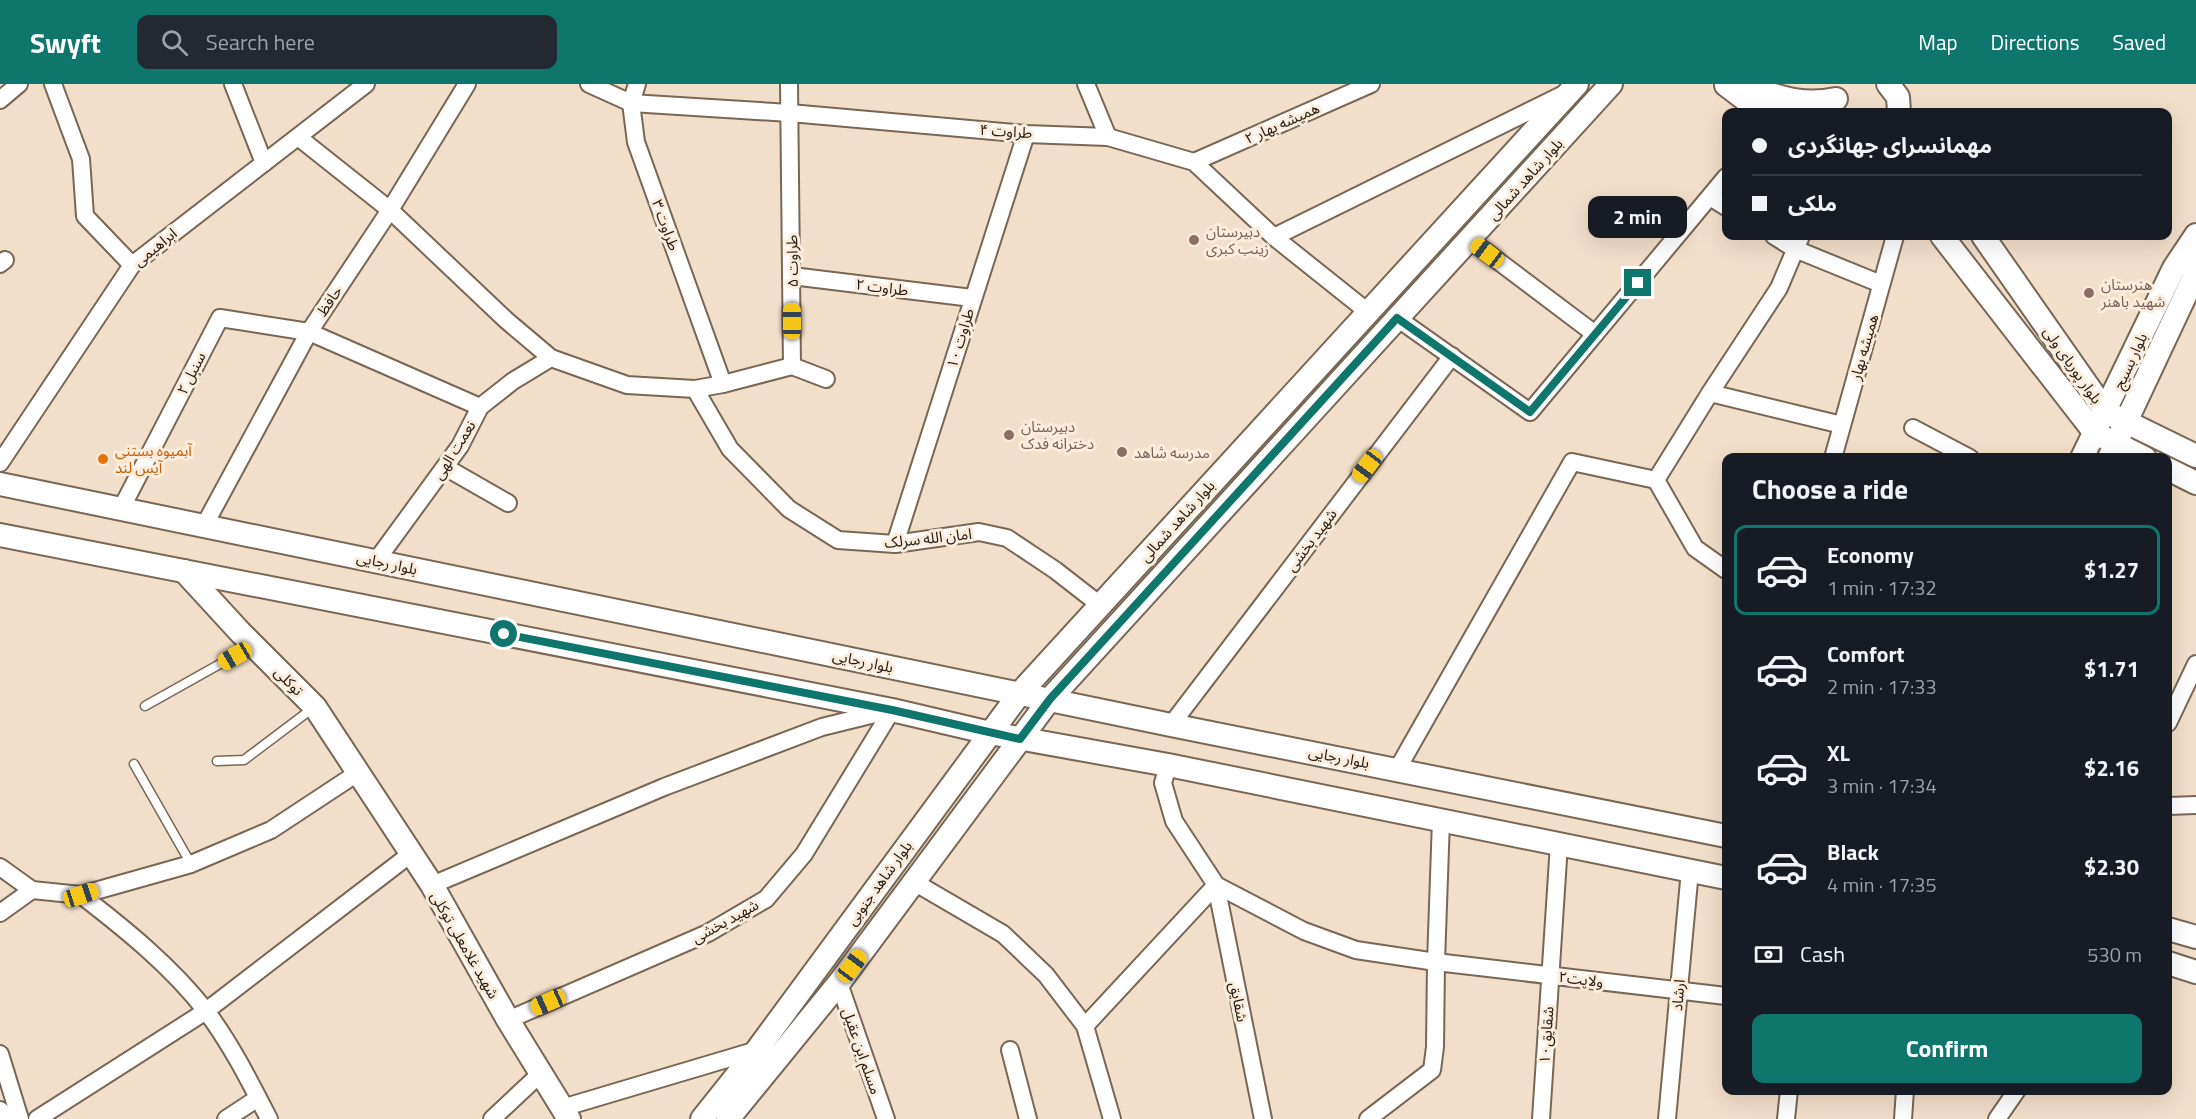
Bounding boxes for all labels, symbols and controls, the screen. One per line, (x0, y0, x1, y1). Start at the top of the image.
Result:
search box (137, 15, 557, 69)
text: Swyft (30, 21, 101, 64)
text: Search here (206, 25, 315, 59)
icon: search (158, 26, 191, 59)
text: Map (1918, 26, 1958, 58)
text: Directions (1991, 26, 2080, 58)
text: Saved (2113, 26, 2166, 58)
street label: همیشه بهار ۲ (1241, 96, 1323, 150)
street label: طراوت ۴ (979, 118, 1033, 144)
text: مهمانسرای جهانگردی (1788, 128, 1992, 162)
street label: بلوار شاهد شمالی (1482, 133, 1568, 225)
text: ملکی (1788, 186, 1837, 220)
street label: طراوت ۳ (646, 196, 686, 254)
callout: 2 min (1588, 196, 1688, 238)
text: 2 min (1613, 201, 1662, 232)
place label: دبیرستان زینب کبری (1206, 220, 1269, 260)
street label: ابراهیمی (128, 222, 182, 272)
marker: دبیرستان زینب کبری (1187, 233, 1201, 247)
street label: طراوت ۵ (780, 234, 804, 288)
car (1467, 235, 1507, 271)
route end (1624, 269, 1651, 296)
street label: طراوت ۲ (854, 272, 910, 302)
place label: هنرستان شهید باهنر (2100, 273, 2166, 313)
street label: حافظ (310, 281, 348, 321)
marker: هنرستان شهید باهنر (2082, 286, 2096, 300)
car (783, 303, 801, 339)
street label: طراوت ۱۰ (940, 305, 980, 371)
street label: همیشه بهار (1843, 311, 1884, 384)
street label: بلوار پوریای ولی (2038, 322, 2108, 408)
street label: بلوار بسیج (2107, 329, 2154, 394)
street label: سنبل ۲ (171, 348, 212, 398)
place label: دبیرستان دخترانه فدک (1021, 415, 1094, 455)
street label: نعمت الهی (427, 416, 481, 484)
marker: دبیرستان دخترانه فدک (1002, 428, 1016, 442)
place label: آبمیوه بستنی آیس لند (115, 439, 192, 479)
place label: مدرسه شاهد (1134, 441, 1210, 464)
marker: مدرسه شاهد (1115, 445, 1129, 459)
car (1349, 446, 1385, 486)
marker: آبمیوه بستنی آیس لند (96, 452, 110, 466)
text: Choose a ride (1752, 468, 1908, 509)
street label: بلوار شاهد شمالی (1134, 475, 1220, 567)
street label: شهید بخشی (1280, 503, 1342, 576)
street label: امان الله سرلک (883, 522, 973, 554)
text: Economy (1827, 538, 1914, 572)
icon: car (1755, 543, 1809, 597)
street label: بلوار رجایی (354, 545, 420, 581)
text: $1.27 (2084, 553, 2139, 587)
text: 1 min · 17:32 (1827, 572, 1937, 603)
route start (490, 620, 517, 647)
text: Comfort (1827, 637, 1905, 671)
car (215, 639, 255, 673)
icon: car (1755, 642, 1809, 696)
street label: بلوار رجایی (830, 643, 896, 679)
text: $1.71 (2084, 652, 2139, 686)
street label: توکلی (269, 661, 309, 701)
text: 2 min · 17:33 (1827, 671, 1937, 702)
text: XL (1827, 736, 1850, 770)
street label: بلوار رجایی (1307, 740, 1371, 774)
icon: car (1755, 741, 1809, 795)
text: $2.16 (2084, 751, 2139, 785)
text: 3 min · 17:34 (1827, 770, 1937, 801)
text: Black (1827, 835, 1879, 869)
street label: بلوار شاهد جنوبی (840, 836, 918, 930)
icon: car (1755, 840, 1809, 894)
text: $2.30 (2084, 850, 2139, 884)
text: 4 min · 17:35 (1827, 869, 1937, 900)
car (61, 881, 101, 909)
street label: شهید غلامعلی توکلی (425, 887, 505, 1003)
street label: شهید بخشی (687, 893, 763, 949)
text: Cash (1800, 937, 1845, 971)
icon: cash (1752, 938, 1785, 971)
text: 530 m (2087, 939, 2142, 970)
car (834, 946, 870, 986)
street label: ولایت۲ (1557, 965, 1605, 993)
street label: ارشاد (1665, 978, 1691, 1012)
street label: شقایق (1224, 980, 1254, 1024)
car (528, 986, 568, 1018)
street label: مسلم ابن عقیل (836, 1005, 888, 1097)
street label: شقایق۱۰ (1533, 1005, 1559, 1064)
button: Confirm (1752, 1014, 2142, 1083)

